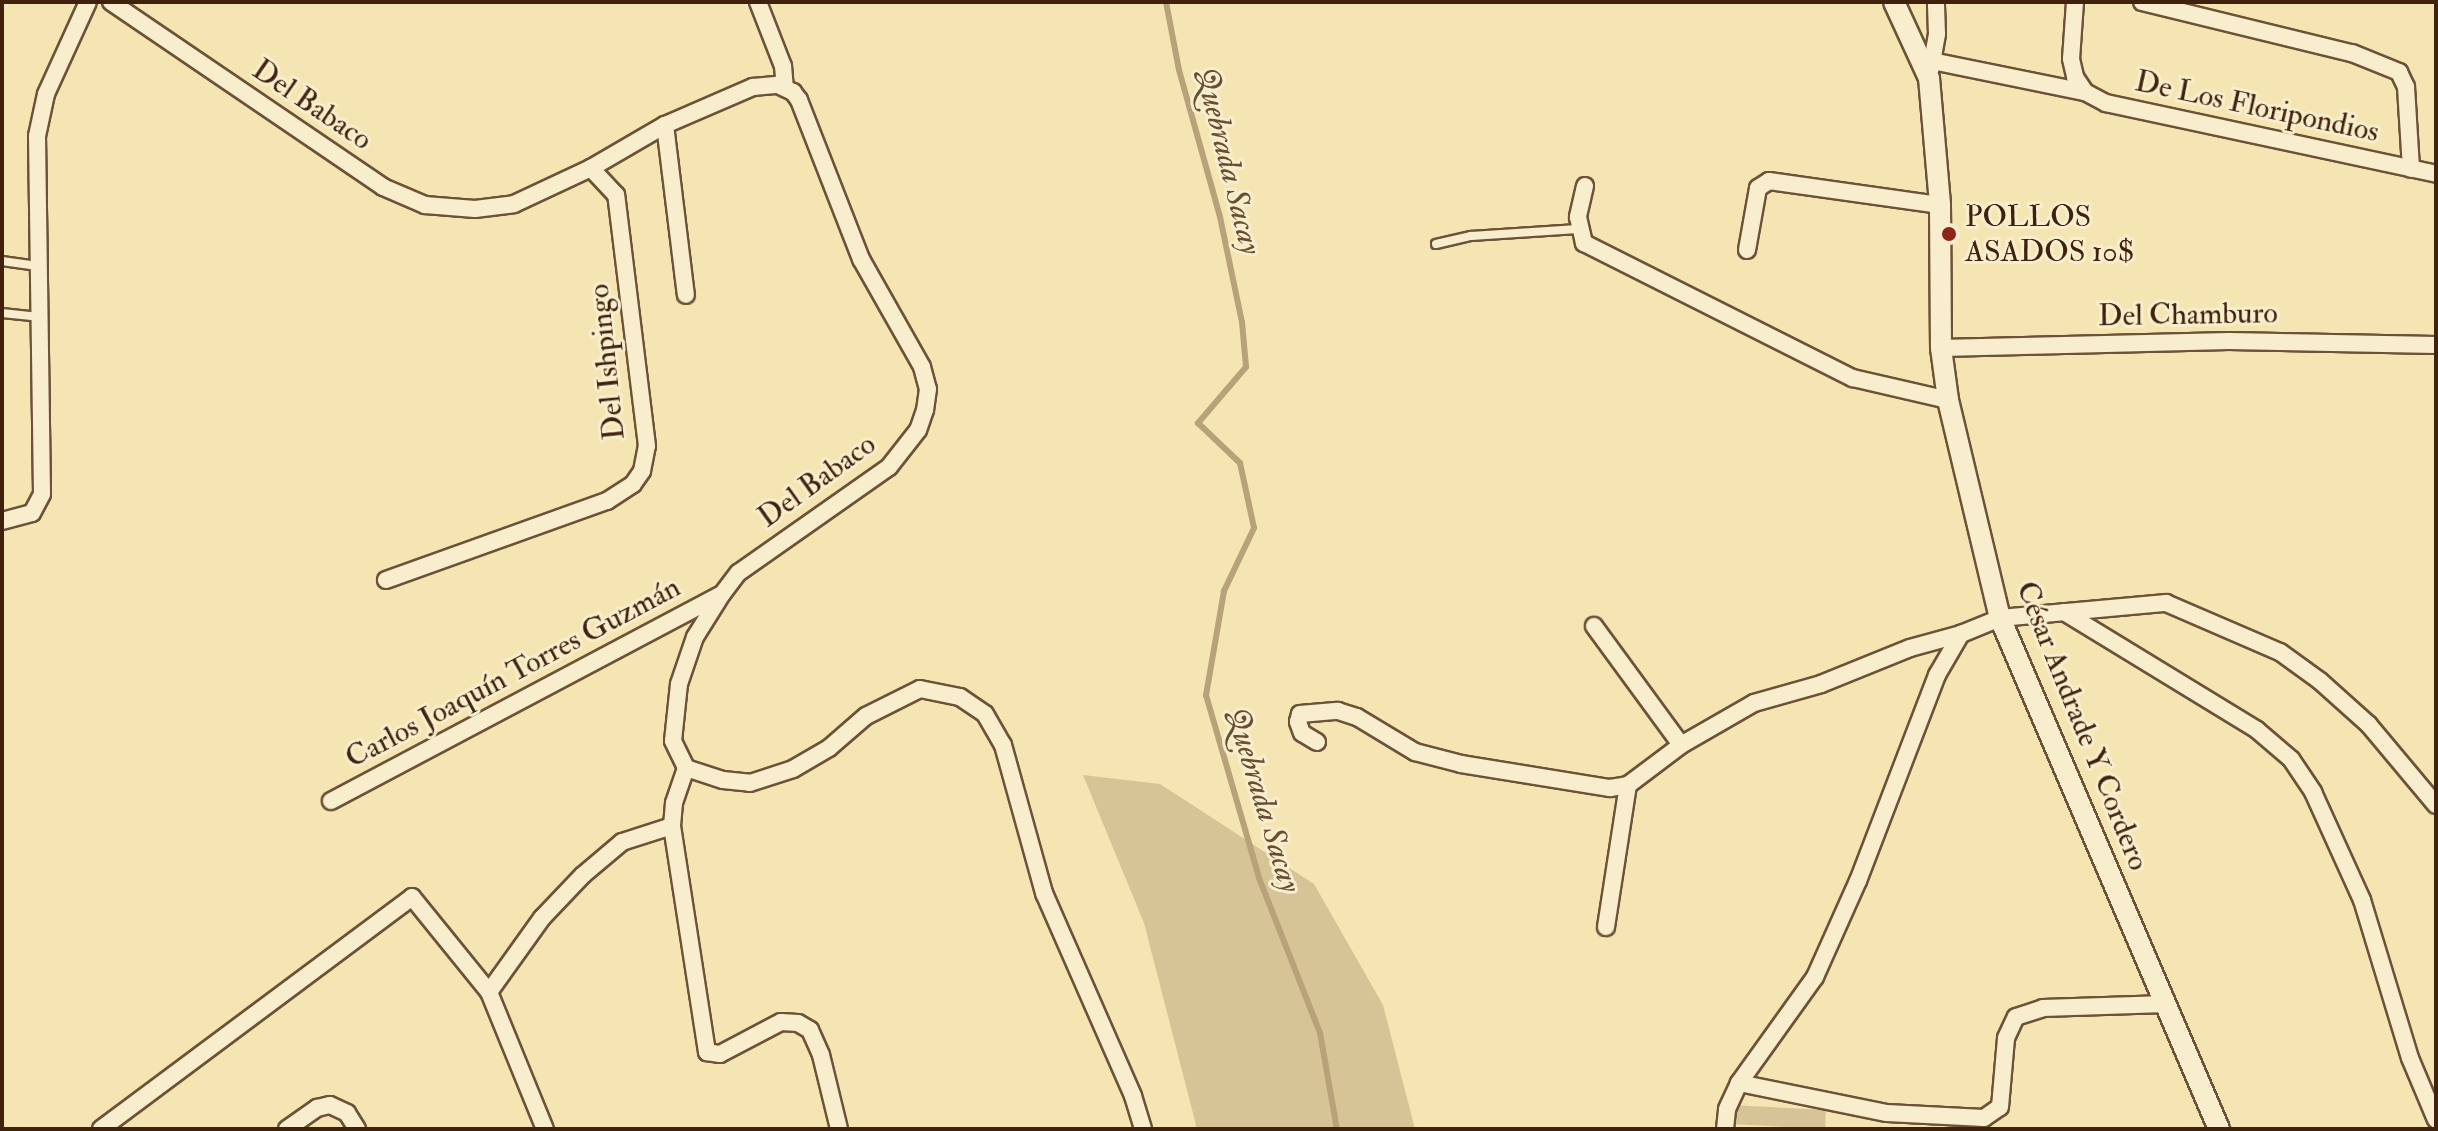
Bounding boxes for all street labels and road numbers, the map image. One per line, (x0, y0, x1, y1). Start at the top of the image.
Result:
street label: Del Babaco (245, 52, 379, 158)
street label: De Los Floripondios (2132, 64, 2382, 150)
street label: Del Ishpingo (581, 282, 633, 442)
street label: Del Chamburo (2098, 295, 2278, 335)
street label: Del Babaco (751, 426, 883, 536)
street label: Carlos Joaquín Torres Guzmán (340, 569, 686, 777)
street label: César Andrade Y Cordero (2008, 576, 2156, 876)

